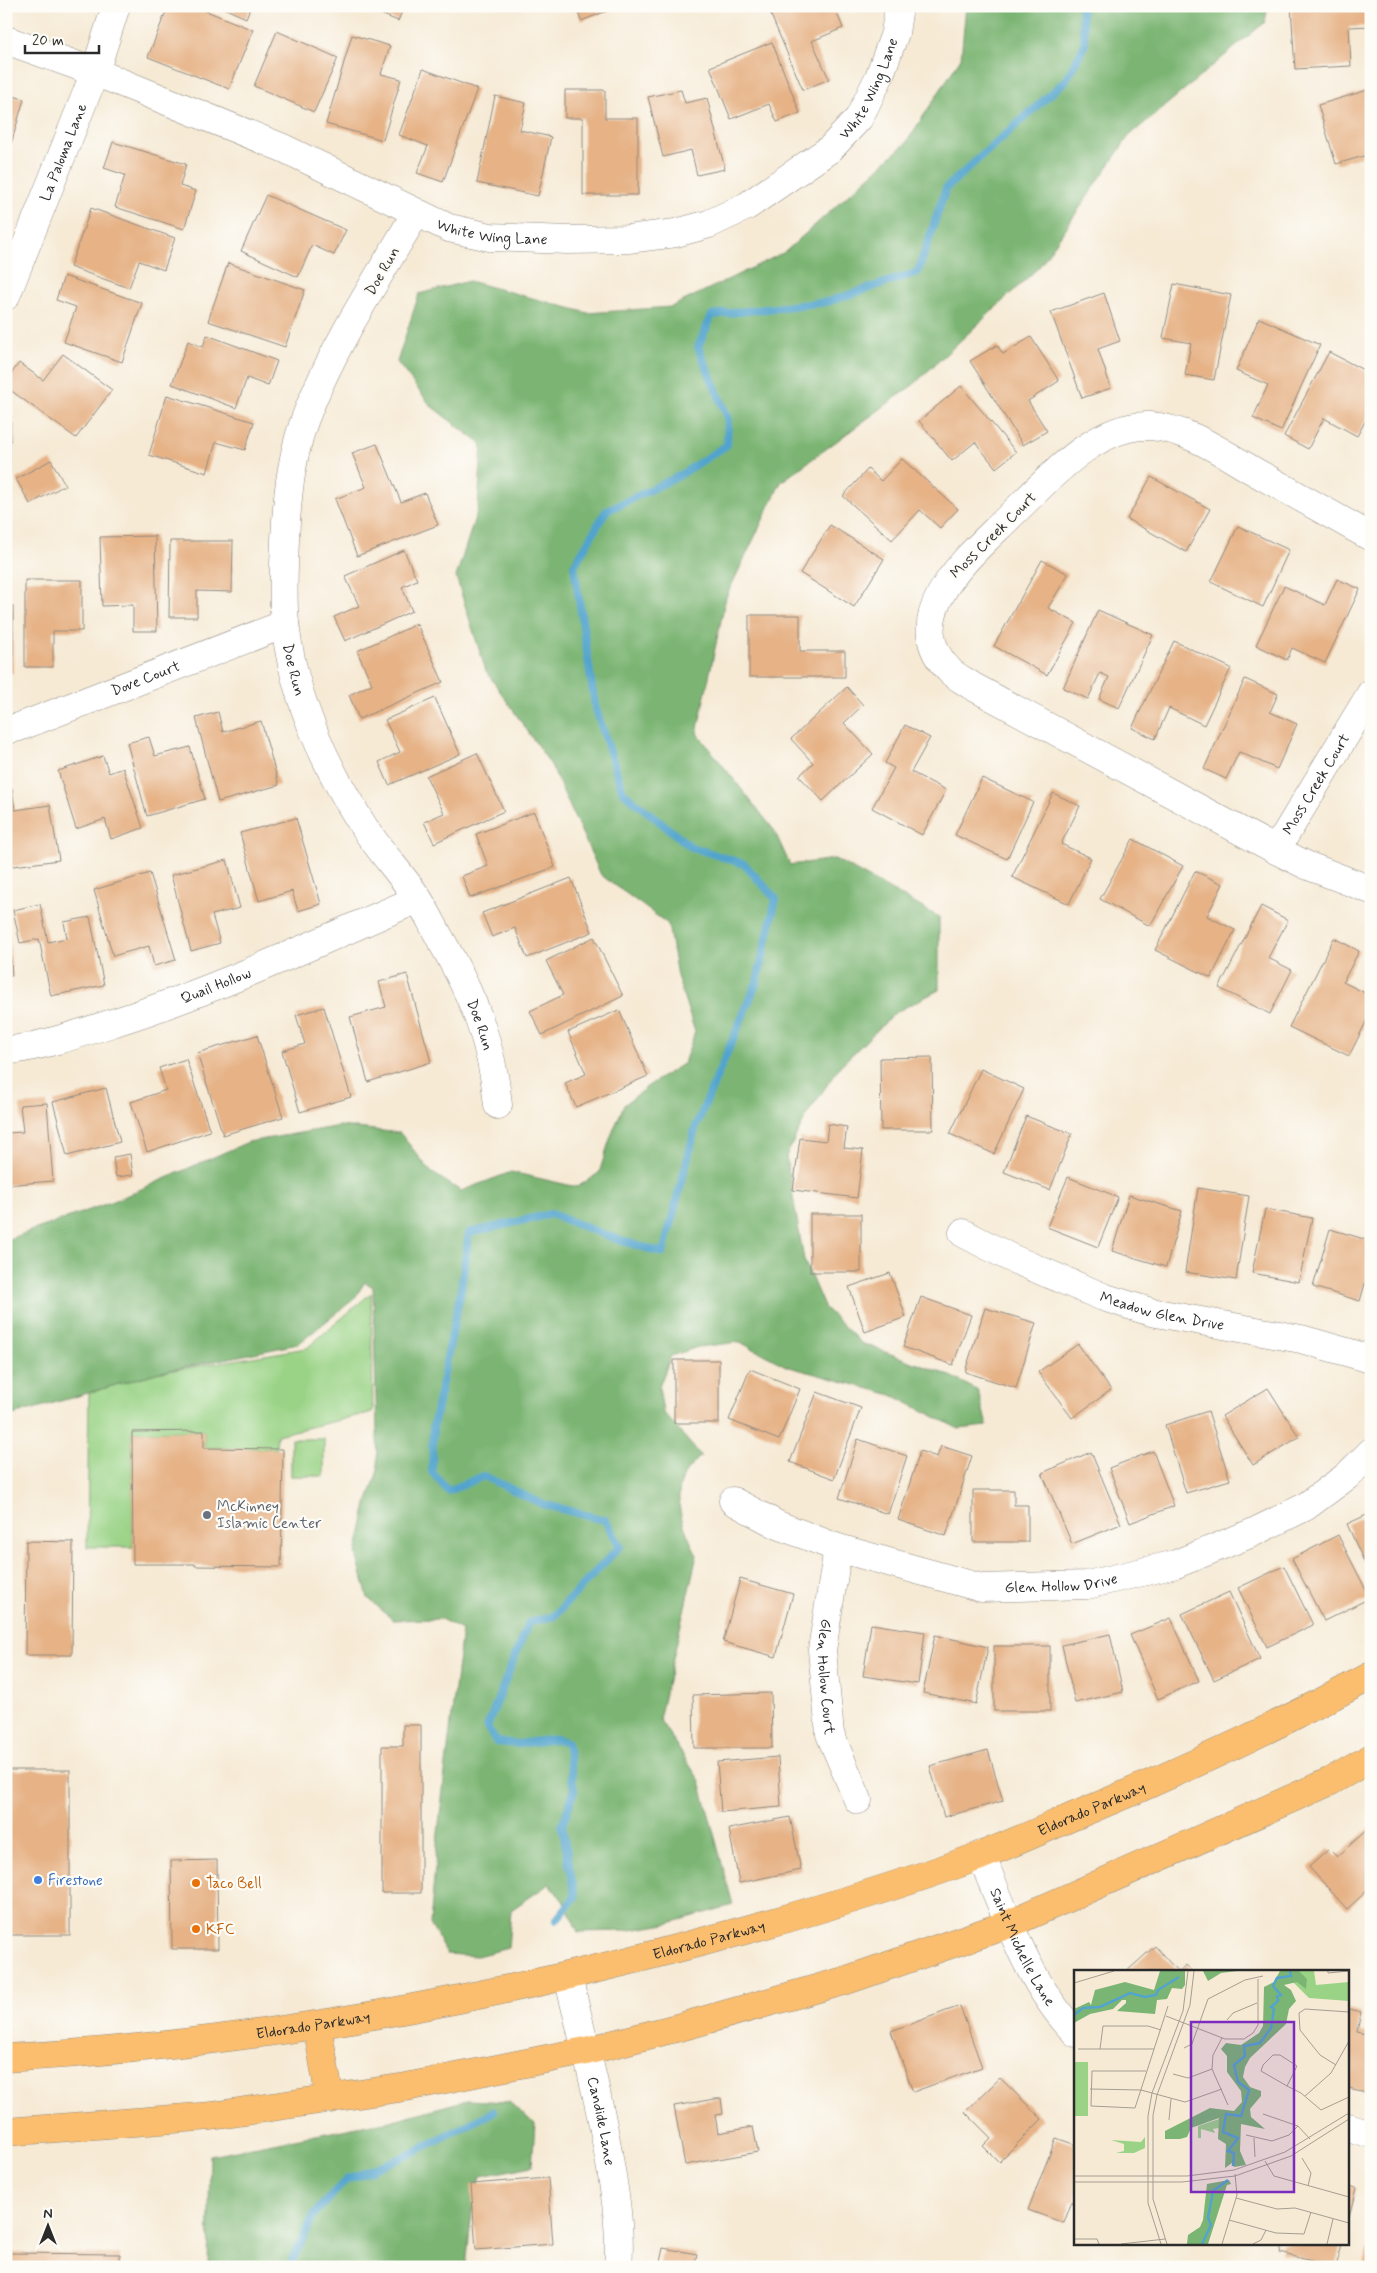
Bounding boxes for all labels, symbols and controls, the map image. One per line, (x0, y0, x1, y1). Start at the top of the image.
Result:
scale bar (25, 22, 99, 54)
text: 20 m (32, 31, 64, 51)
street label: White Wing Lane (835, 35, 903, 144)
street label: La Paloma Lane (36, 101, 93, 204)
street label: White Wing Lane (433, 214, 548, 250)
street label: Doe Run (361, 243, 405, 300)
street label: Moss Creek Court (946, 488, 1041, 583)
street label: Doe Run (277, 642, 309, 699)
street label: Dove Court (109, 657, 183, 701)
street label: Moss Creek Court (1279, 730, 1355, 839)
street label: Quail Hollow (178, 963, 254, 1009)
street label: Doe Run (461, 996, 497, 1053)
street label: Meadow Glen Drive (1097, 1288, 1226, 1336)
place label: McKinney Islamic Center (217, 1497, 322, 1534)
marker: McKinney Islamic Center (201, 1509, 213, 1521)
street label: Glen Hollow Drive (1004, 1569, 1120, 1598)
street label: Glen Hollow Court (811, 1617, 839, 1736)
street label: Eldorado Parkway (1035, 1778, 1149, 1842)
place label: Firestone (48, 1871, 103, 1891)
marker: Firestone (32, 1874, 44, 1886)
place label: Taco Bell (206, 1874, 262, 1894)
marker: Taco Bell (190, 1877, 202, 1889)
street label: Saint Michelle Lane (984, 1885, 1059, 2010)
street label: Eldorado Parkway (651, 1916, 768, 1965)
place label: KFC (206, 1920, 235, 1940)
marker: KFC (190, 1923, 202, 1935)
inset map (1074, 1970, 1350, 2246)
street label: Eldorado Parkway (255, 2007, 372, 2045)
street label: Candide Lane (582, 2075, 619, 2167)
north arrow (22, 2200, 72, 2250)
text: N (43, 2205, 53, 2223)

